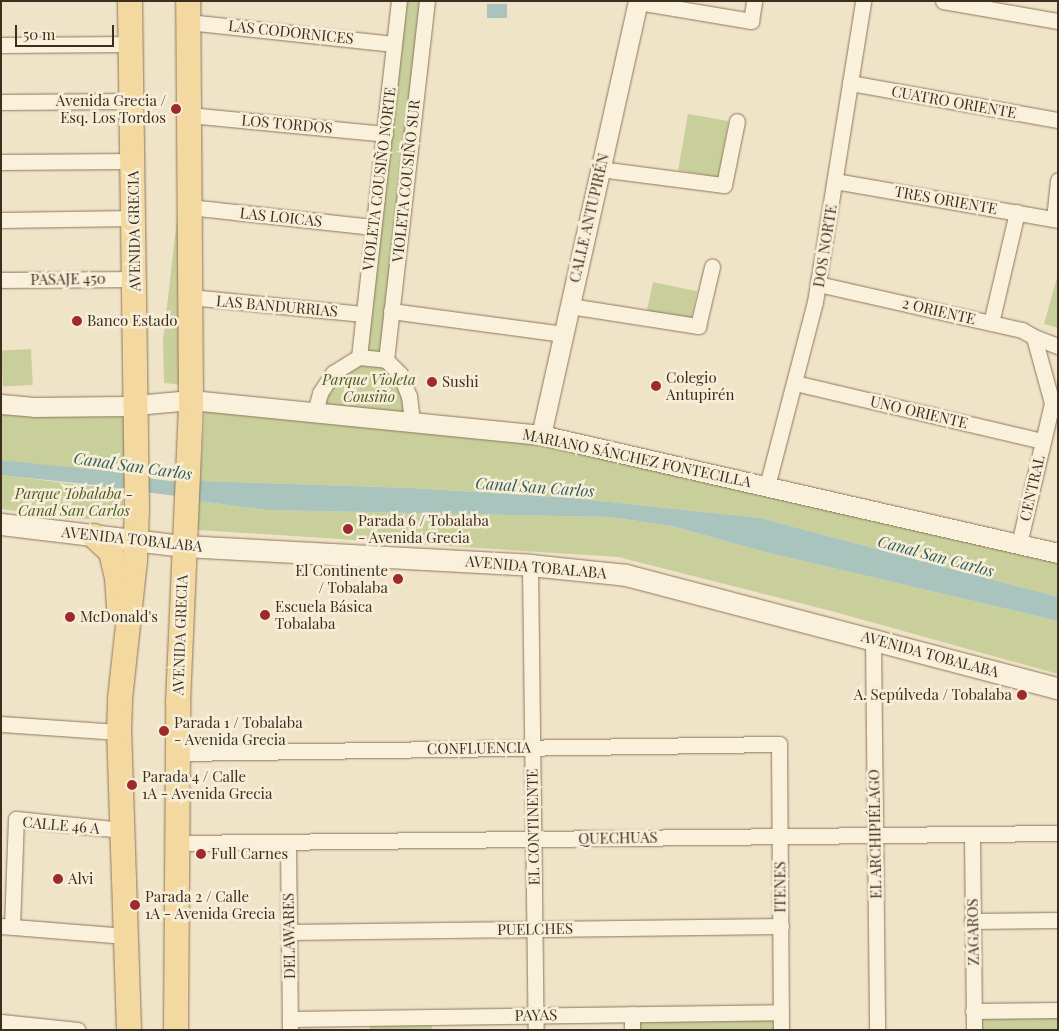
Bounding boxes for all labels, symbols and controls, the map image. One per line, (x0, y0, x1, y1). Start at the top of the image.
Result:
scale bar (18, 15, 116, 47)
street label: LAS CODORNICES (227, 16, 355, 48)
text: 50 m (23, 24, 55, 44)
street label: CUATRO ORIENTE (890, 82, 1018, 122)
street label: VIOLETA COUSIÑO NORTE (359, 86, 399, 272)
place label: Avenida Grecia / Esq. Los Tordos (56, 91, 166, 126)
street label: VIOLETA COUSIÑO SUR (389, 99, 423, 263)
marker: Avenida Grecia / Esq. Los Tordos (170, 103, 182, 115)
street label: LOS TORDOS (240, 111, 334, 137)
street label: CALLE ANTUPIRÉN (565, 151, 613, 285)
street label: AVENIDA GRECIA (124, 170, 144, 292)
street label: TRES ORIENTE (893, 182, 999, 218)
street label: DOS NORTE (810, 203, 840, 289)
street label: LAS LOICAS (239, 204, 323, 230)
street label: PASAJE 450 (30, 269, 106, 289)
street label: LAS BANDURRIAS (215, 292, 339, 320)
street label: 2 ORIENTE (900, 294, 978, 328)
place label: Banco Estado (87, 312, 178, 330)
marker: Banco Estado (71, 315, 83, 327)
place label: Colegio Antupirén (666, 368, 734, 403)
park label: Parque Violeta Cousiño (322, 370, 416, 405)
place label: Sushi (442, 373, 479, 391)
marker: Sushi (426, 376, 438, 388)
marker: Colegio Antupirén (650, 380, 662, 392)
street label: UNO ORIENTE (868, 392, 970, 432)
street label: MARIANO SÁNCHEZ FONTECILLA (521, 425, 753, 491)
water label: Canal San Carlos (72, 448, 194, 484)
street label: CENTRAL (1016, 453, 1048, 523)
water label: Canal San Carlos (474, 473, 596, 501)
park label: Parque Tobalaba - Canal San Carlos (15, 484, 133, 519)
place label: Parada 6 / Tobalaba - Avenida Grecia (358, 511, 489, 546)
street label: AVENIDA TOBALABA (60, 523, 204, 555)
marker: Parada 6 / Tobalaba - Avenida Grecia (342, 523, 354, 535)
water label: Canal San Carlos (876, 531, 996, 581)
street label: AVENIDA TOBALABA (464, 552, 608, 582)
place label: El Continente / Tobalaba (295, 561, 388, 596)
marker: El Continente / Tobalaba (392, 573, 404, 585)
street label: AVENIDA GRECIA (169, 574, 191, 696)
place label: Escuela Básica Tobalaba (275, 597, 373, 632)
place label: McDonald's (80, 608, 158, 626)
marker: Escuela Básica Tobalaba (259, 609, 271, 621)
marker: McDonald's (64, 611, 76, 623)
street label: AVENIDA TOBALABA (859, 627, 1001, 681)
place label: A. Sepúlveda / Tobalaba (853, 686, 1012, 704)
marker: A. Sepúlveda / Tobalaba (1016, 689, 1028, 701)
place label: Parada 1 / Tobalaba - Avenida Grecia (174, 713, 303, 748)
marker: Parada 1 / Tobalaba - Avenida Grecia (158, 725, 170, 737)
street label: CONFLUENCIA (427, 738, 531, 758)
place label: Parada 4 / Calle 1A - Avenida Grecia (142, 767, 273, 802)
street label: EL CONTINENTE (523, 768, 543, 886)
street label: EL ARCHIPIÉLAGO (865, 769, 885, 899)
marker: Parada 4 / Calle 1A - Avenida Grecia (126, 779, 138, 791)
street label: CALLE 46 A (21, 813, 101, 837)
street label: QUECHUAS (578, 828, 658, 848)
place label: Full Carnes (211, 845, 288, 863)
marker: Full Carnes (195, 848, 207, 860)
street label: ITENES (771, 861, 789, 913)
place label: Alvi (68, 870, 93, 888)
marker: Alvi (52, 873, 64, 885)
place label: Parada 2 / Calle 1A - Avenida Grecia (145, 887, 276, 922)
street label: DELAWARES (279, 893, 299, 979)
street label: ZAGAROS (963, 898, 983, 966)
marker: Parada 2 / Calle 1A - Avenida Grecia (129, 899, 141, 911)
street label: PUELCHES (497, 919, 573, 939)
street label: PAYAS (515, 1006, 557, 1024)

